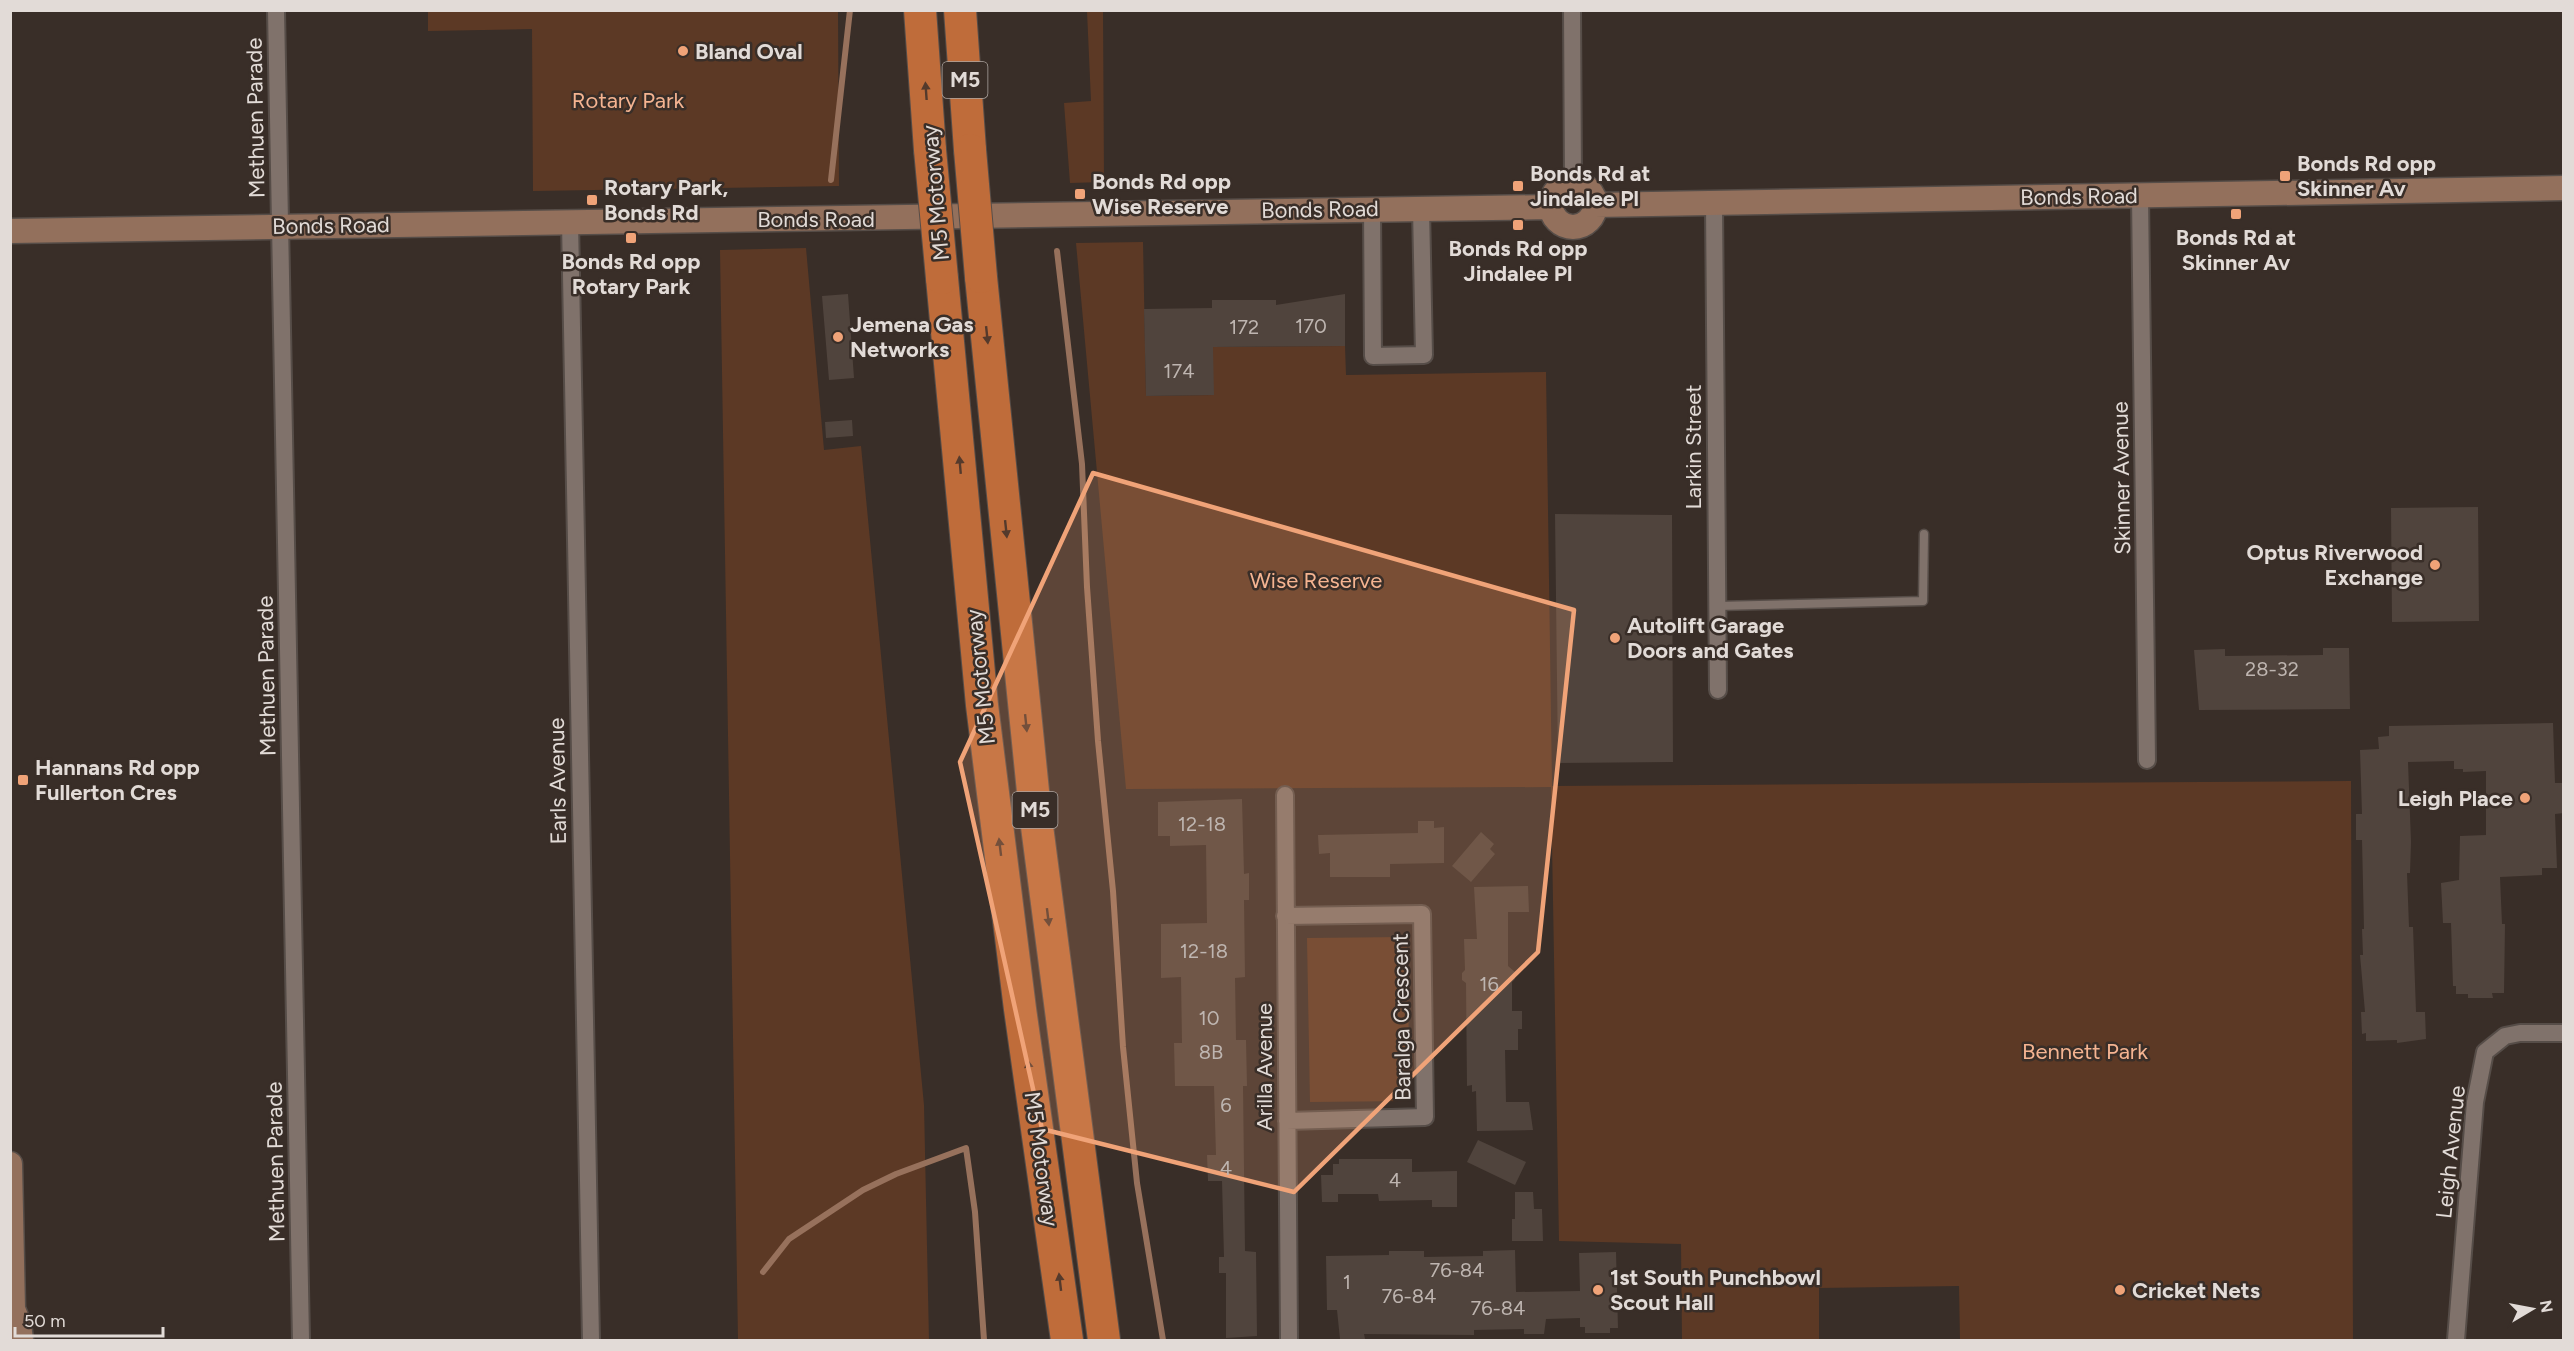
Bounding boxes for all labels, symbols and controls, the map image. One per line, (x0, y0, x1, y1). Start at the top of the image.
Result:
street label: Methuen Parade (241, 38, 270, 198)
place label: Bland Oval (695, 38, 803, 65)
marker: Bland Oval (676, 44, 690, 58)
road number: M5 (942, 62, 988, 98)
one-way arrow (922, 82, 931, 101)
park label: Rotary Park (572, 87, 684, 114)
street label: M5 Motorway (916, 124, 955, 262)
place label: Bonds Rd opp Skinner Av (2297, 150, 2436, 202)
place label: Bonds Rd at Jindalee Pl (1530, 160, 1651, 212)
place label: Bonds Rd opp Wise Reserve (1092, 168, 1231, 220)
marker: Bonds Rd opp Skinner Av (2278, 169, 2292, 183)
place label: Rotary Park, Bonds Rd (604, 174, 728, 226)
marker: Bonds Rd at Jindalee Pl (1511, 179, 1525, 193)
street label: Bonds Road (2020, 182, 2138, 211)
marker: Bonds Rd opp Wise Reserve (1073, 187, 1087, 201)
marker: Rotary Park, Bonds Rd (585, 193, 599, 207)
street label: Bonds Road (1261, 195, 1379, 224)
street label: Bonds Road (757, 206, 875, 233)
marker: Bonds Rd at Skinner Av (2229, 207, 2243, 221)
street label: Bonds Road (272, 211, 390, 240)
marker: Bonds Rd opp Jindalee Pl (1511, 218, 1525, 232)
place label: Bonds Rd at Skinner Av (2176, 224, 2296, 276)
marker: Bonds Rd opp Rotary Park (624, 231, 638, 245)
place label: Bonds Rd opp Jindalee Pl (1448, 235, 1588, 287)
place label: Bonds Rd opp Rotary Park (561, 248, 701, 300)
place label: Jemena Gas Networks (850, 311, 974, 363)
house number: 170 (1295, 314, 1327, 338)
house number: 172 (1229, 315, 1259, 339)
one-way arrow (982, 326, 992, 345)
marker: Jemena Gas Networks (831, 330, 845, 344)
house number: 174 (1163, 359, 1195, 383)
street label: Larkin Street (1680, 384, 1707, 510)
street label: Skinner Avenue (2107, 401, 2136, 555)
one-way arrow (955, 456, 965, 475)
one-way arrow (1001, 520, 1011, 539)
place label: Optus Riverwood Exchange (2247, 539, 2423, 591)
marker: Optus Riverwood Exchange (2428, 558, 2442, 572)
park label: Wise Reserve (1250, 567, 1382, 594)
street label: Methuen Parade (252, 596, 281, 756)
street label: M5 Motorway (960, 607, 1001, 746)
place label: Autolift Garage Doors and Gates (1627, 612, 1794, 664)
marker: Autolift Garage Doors and Gates (1608, 631, 1622, 645)
house number: 28-32 (2245, 657, 2299, 681)
one-way arrow (1021, 714, 1031, 733)
street label: Earls Avenue (543, 717, 572, 845)
place label: Hannans Rd opp Fullerton Cres (35, 754, 200, 806)
marker: Hannans Rd opp Fullerton Cres (16, 773, 30, 787)
place label: Leigh Place (2398, 785, 2513, 812)
marker: Leigh Place (2518, 791, 2532, 805)
road number: M5 (1012, 792, 1058, 828)
house number: 12-18 (1178, 812, 1226, 836)
one-way arrow (995, 837, 1005, 856)
one-way arrow (1043, 907, 1053, 926)
street label: Baralga Crescent (1387, 933, 1416, 1101)
house number: 12-18 (1180, 939, 1228, 963)
house number: 16 (1479, 972, 1499, 996)
street label: Arilla Avenue (1251, 1003, 1278, 1131)
house number: 10 (1198, 1006, 1220, 1030)
park label: Bennett Park (2022, 1038, 2148, 1065)
house number: 8B (1199, 1040, 1223, 1064)
one-way arrow (1024, 1059, 1033, 1078)
street label: Methuen Parade (261, 1082, 290, 1242)
street label: Leigh Avenue (2430, 1084, 2471, 1220)
street label: M5 Motorway (1019, 1090, 1064, 1229)
house number: 6 (1220, 1093, 1232, 1117)
house number: 4 (1220, 1156, 1232, 1180)
house number: 4 (1389, 1168, 1401, 1192)
house number: 76-84 (1429, 1258, 1485, 1282)
place label: 1st South Punchbowl Scout Hall (1610, 1264, 1821, 1316)
house number: 1 (1343, 1270, 1351, 1294)
one-way arrow (1055, 1273, 1064, 1292)
place label: Cricket Nets (2132, 1277, 2260, 1304)
north arrow (2502, 1279, 2562, 1339)
marker: 1st South Punchbowl Scout Hall (1591, 1283, 1605, 1297)
marker: Cricket Nets (2113, 1283, 2127, 1297)
house number: 76-84 (1381, 1284, 1437, 1308)
house number: 76-84 (1470, 1296, 1526, 1320)
text: N (2536, 1299, 2557, 1314)
scale bar (15, 1300, 164, 1338)
text: 50 m (24, 1310, 66, 1332)

